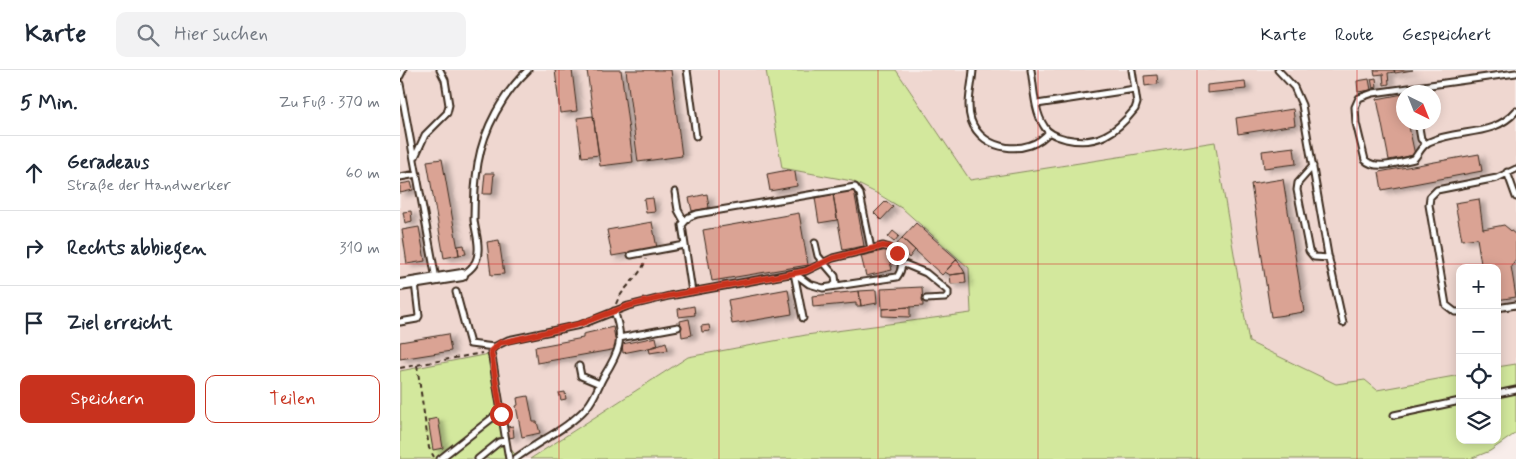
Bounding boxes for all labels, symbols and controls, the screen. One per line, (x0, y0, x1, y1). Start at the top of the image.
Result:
search box (116, 12, 466, 57)
text: Karte (25, 19, 86, 50)
icon: search (134, 21, 162, 49)
text: Hier suchen (174, 22, 268, 47)
text: Karte (1261, 23, 1307, 47)
text: Route (1335, 23, 1374, 47)
text: Gespeichert (1402, 23, 1491, 47)
north arrow (1396, 85, 1441, 130)
text: 5 Min. (20, 89, 78, 117)
text: Zu Fuß · 370 m (279, 92, 380, 113)
text: Geradeaus (67, 150, 149, 175)
icon: ahead (20, 159, 48, 187)
text: 60 m (346, 163, 380, 184)
text: Straße der Handwerker (67, 175, 231, 196)
icon: right (20, 234, 48, 262)
text: Rechts abbiegen (67, 236, 206, 261)
text: 310 m (339, 238, 380, 259)
route end (886, 242, 909, 265)
map controls (1456, 264, 1501, 444)
button: + (1456, 264, 1501, 309)
icon: arrive (20, 309, 48, 337)
button: − (1456, 309, 1501, 354)
text: Ziel erreicht (67, 311, 172, 336)
button: locate (1456, 354, 1501, 399)
button: Speichern (20, 375, 195, 423)
button: Teilen (205, 375, 380, 423)
button: layers (1456, 399, 1501, 444)
route start (490, 403, 513, 426)

